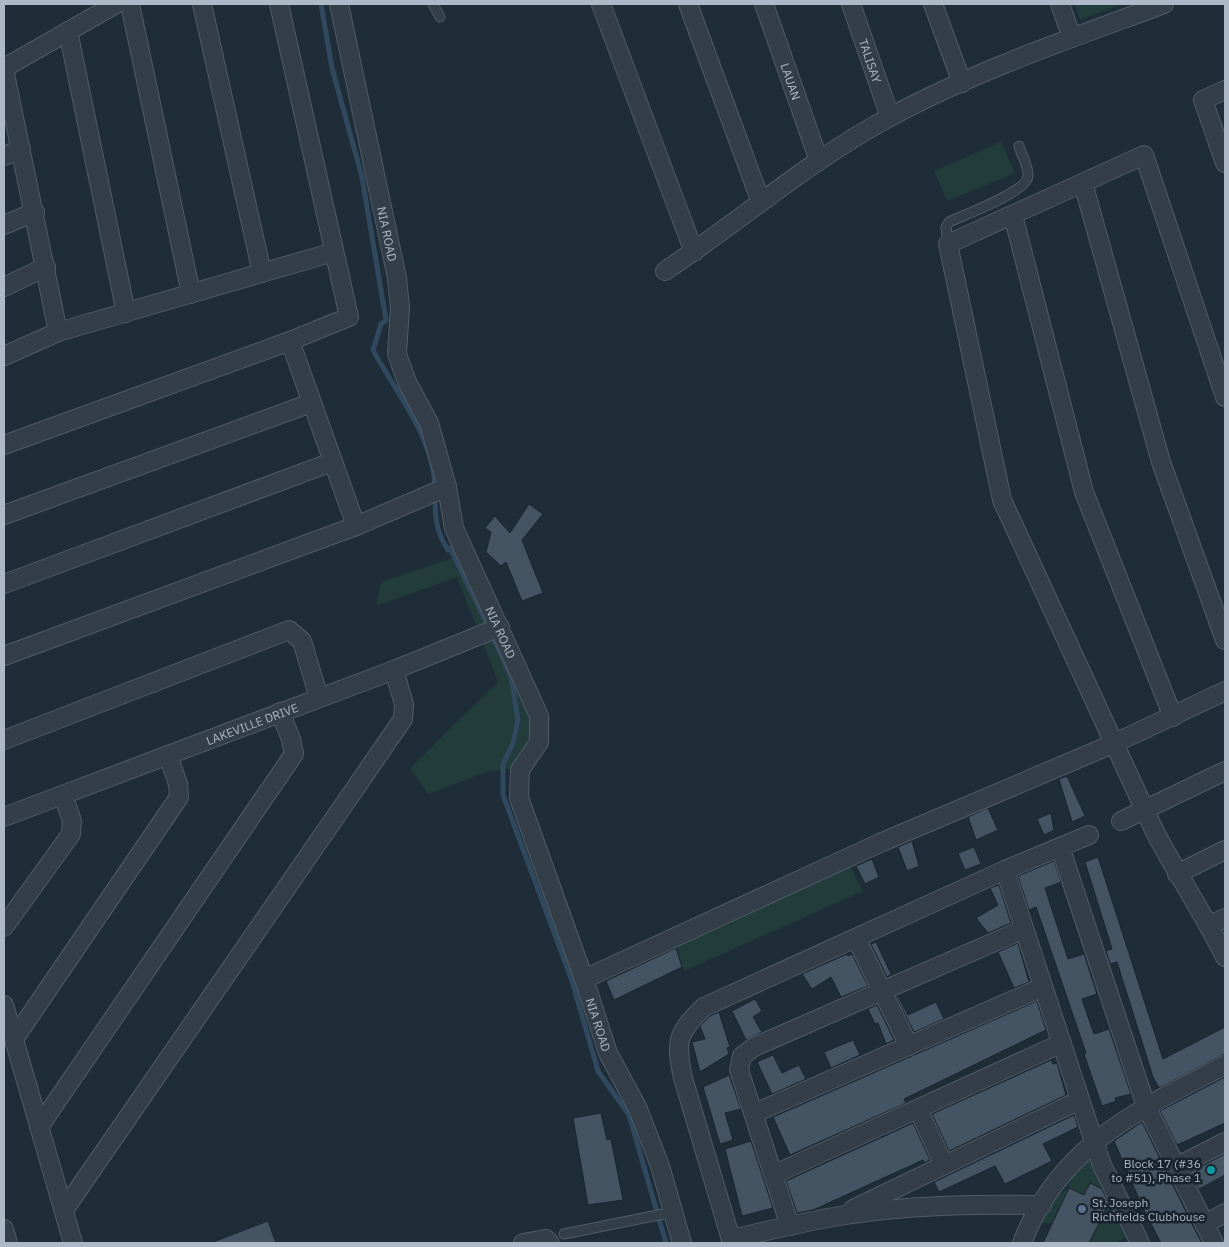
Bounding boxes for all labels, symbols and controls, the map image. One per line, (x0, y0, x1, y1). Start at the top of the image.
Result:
street label: TALISAY (856, 37, 885, 85)
street label: LAUAN (778, 61, 804, 102)
street label: NIA ROAD (375, 205, 401, 263)
street label: NIA ROAD (483, 604, 519, 661)
street label: LAKEVILLE DRIVE (204, 699, 300, 748)
street label: NIA ROAD (583, 996, 614, 1053)
place label: Block 17 (#36 to #51), Phase 1 (1111, 1156, 1201, 1185)
marker: Block 17 (#36 to #51), Phase 1 (1205, 1164, 1217, 1176)
place label: St. Joseph Richfields Clubhouse (1092, 1195, 1206, 1224)
marker: St. Joseph Richfields Clubhouse (1076, 1203, 1088, 1215)

